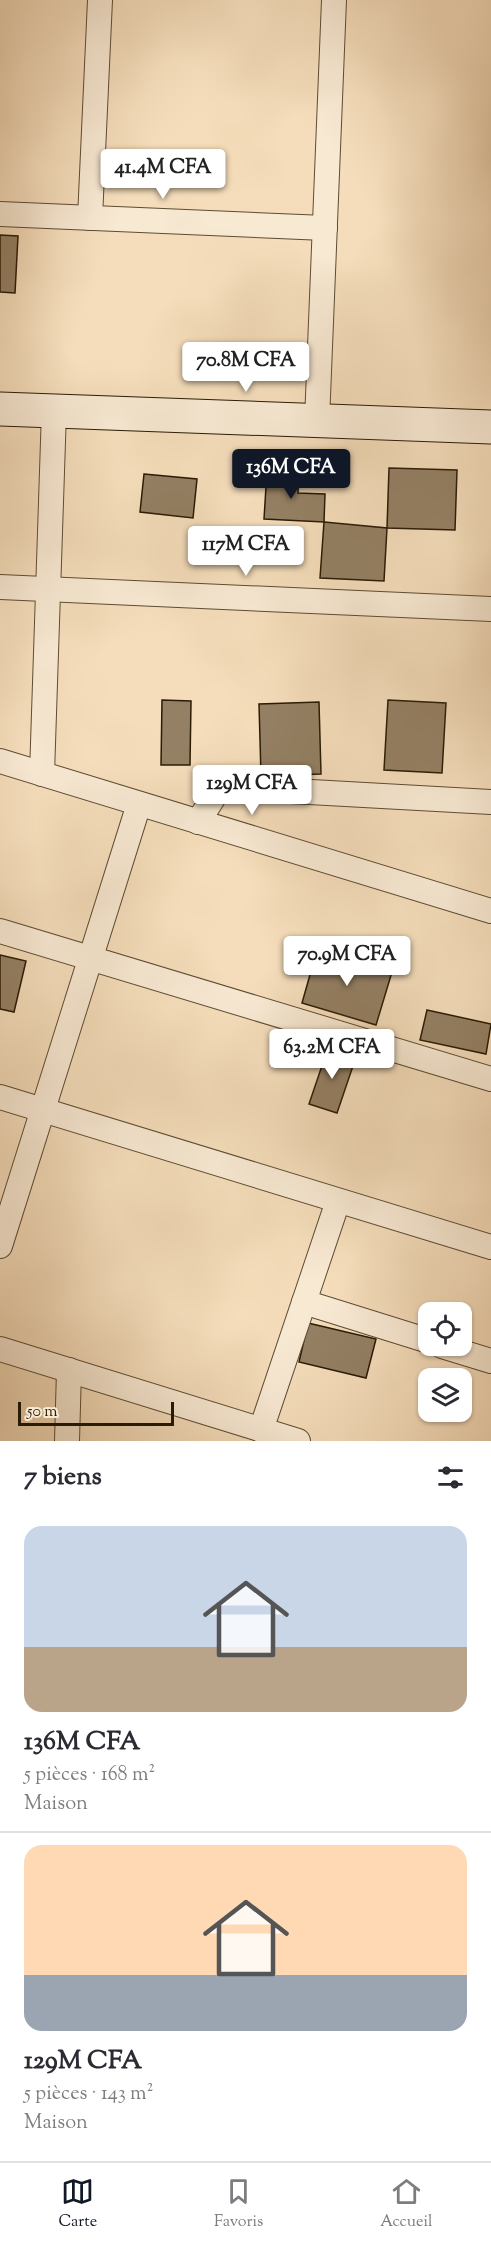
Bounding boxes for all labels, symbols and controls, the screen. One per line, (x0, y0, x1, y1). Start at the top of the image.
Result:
pin: 41.4M CFA (94, 149, 232, 200)
text: 41.4M CFA (115, 154, 211, 183)
pin: 70.8M CFA (177, 342, 315, 393)
text: 70.8M CFA (196, 347, 296, 376)
pin: 136M CFA (229, 449, 353, 500)
text: 136M CFA (246, 454, 336, 483)
pin: 117M CFA (184, 526, 308, 577)
text: 117M CFA (202, 531, 290, 560)
pin: 129M CFA (190, 765, 314, 816)
text: 129M CFA (207, 770, 297, 799)
pin: 70.9M CFA (278, 936, 416, 987)
text: 70.9M CFA (298, 941, 396, 970)
pin: 63.2M CFA (263, 1029, 401, 1080)
text: 63.2M CFA (283, 1034, 381, 1063)
map controls (418, 1302, 472, 1422)
button: locate (418, 1302, 472, 1356)
button: layers (418, 1368, 472, 1422)
scale bar (18, 1399, 174, 1426)
text: 50 m (27, 1401, 58, 1424)
text: 7 biens (24, 1459, 102, 1496)
icon: filters (434, 1461, 467, 1494)
icon: home (192, 1565, 300, 1673)
text: 136M CFA (24, 1724, 140, 1761)
text: 5 pièces · 168 m² (24, 1761, 155, 1790)
text: Maison (24, 1790, 88, 1819)
icon: home (192, 1884, 300, 1992)
text: 129M CFA (24, 2043, 142, 2080)
text: 5 pièces · 143 m² (24, 2080, 153, 2109)
text: Maison (24, 2109, 88, 2138)
tab: Carte (58, 2175, 97, 2234)
tab: Favoris (214, 2175, 263, 2234)
tab: Accueil (380, 2175, 433, 2234)

